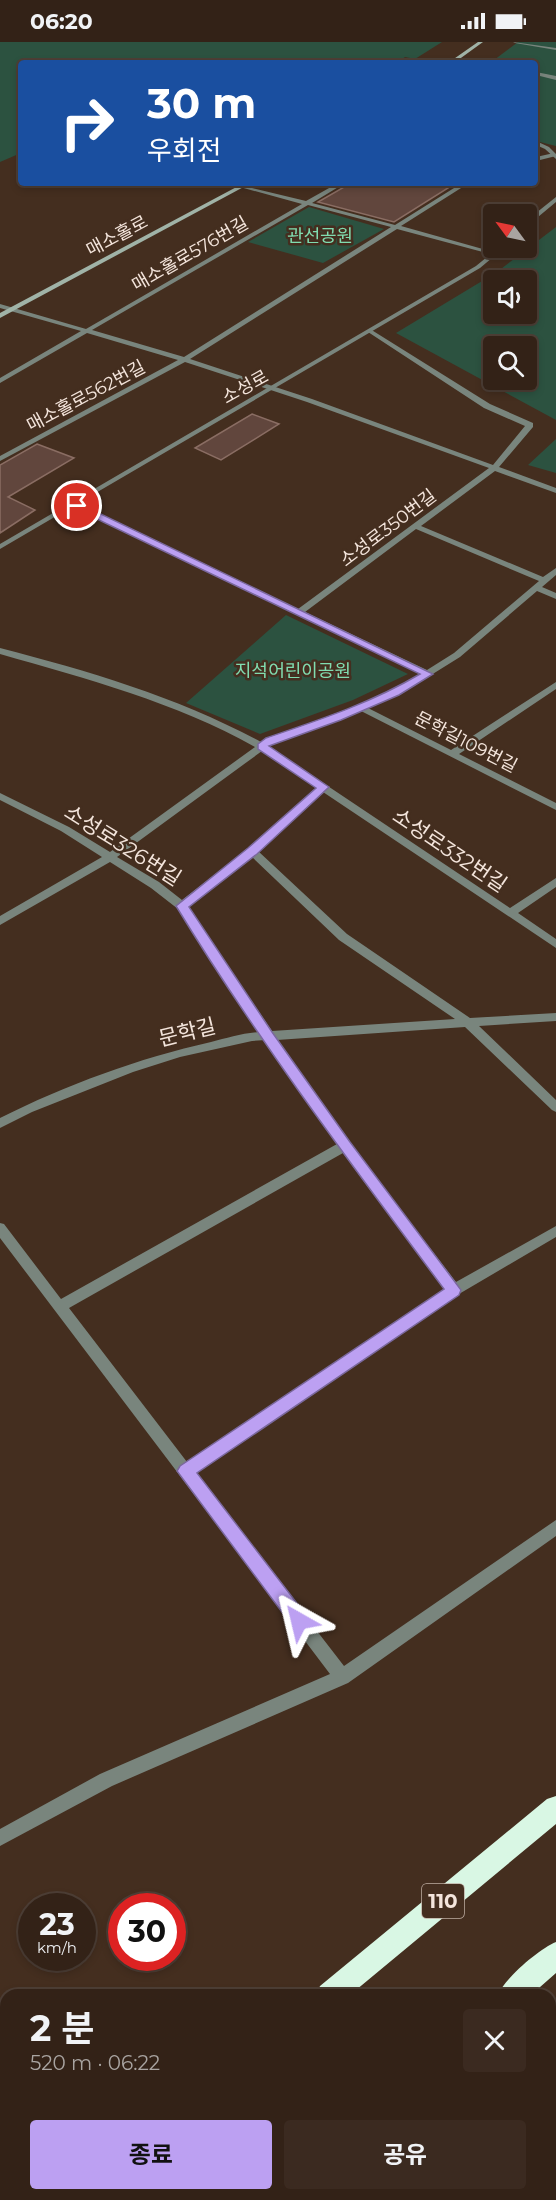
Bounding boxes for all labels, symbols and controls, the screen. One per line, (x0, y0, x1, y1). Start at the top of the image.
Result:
text: 06:20 (30, 8, 93, 35)
text: 30 m (147, 77, 256, 129)
icon: right (48, 84, 126, 162)
text: 우회전 (147, 134, 222, 167)
north arrow (483, 204, 537, 258)
map controls (483, 204, 537, 390)
street label: 매소홀로 (83, 211, 151, 261)
street label: 매소홀로576번길 (128, 212, 252, 296)
park label: 관선공원 (287, 225, 353, 247)
button: sound (483, 270, 537, 324)
button: search (483, 336, 537, 390)
street label: 매소홀로562번길 (23, 356, 149, 436)
street label: 소성로 (218, 365, 272, 409)
pin (51, 480, 102, 531)
street label: 소성로350번길 (336, 485, 440, 571)
icon: arrive (60, 489, 93, 522)
park label: 지석어린이공원 (235, 660, 351, 682)
street label: 문학길109번길 (411, 707, 521, 777)
street label: 소성로326번길 (60, 799, 186, 891)
street label: 소성로332번길 (388, 803, 512, 897)
street label: 문학길 (156, 1013, 218, 1051)
position arrow (267, 1589, 331, 1653)
road number: 110 (422, 1884, 464, 1918)
speed limit sign: 30 (108, 1893, 186, 1971)
text: 23 (39, 1906, 75, 1943)
text: km/h (37, 1938, 77, 1957)
text: 2 분 (30, 2006, 95, 2050)
button: close (463, 2009, 526, 2072)
text: 520 m · 06:22 (30, 2051, 160, 2075)
button: 종료 (30, 2120, 272, 2189)
button: 공유 (284, 2120, 526, 2189)

